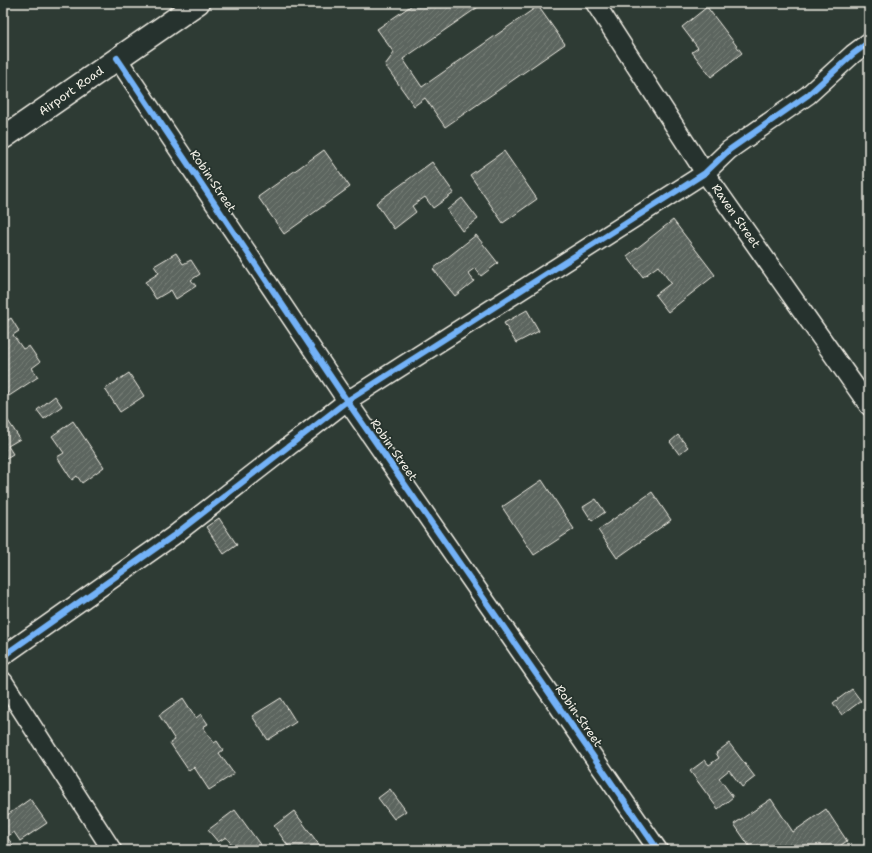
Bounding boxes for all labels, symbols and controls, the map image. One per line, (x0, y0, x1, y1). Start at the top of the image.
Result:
street label: Airport Road (35, 62, 107, 119)
street label: Robin Street (186, 147, 240, 215)
street label: Raven Street (708, 181, 764, 251)
street label: Robin Street (367, 416, 421, 484)
street label: Robin Street (552, 682, 606, 750)

